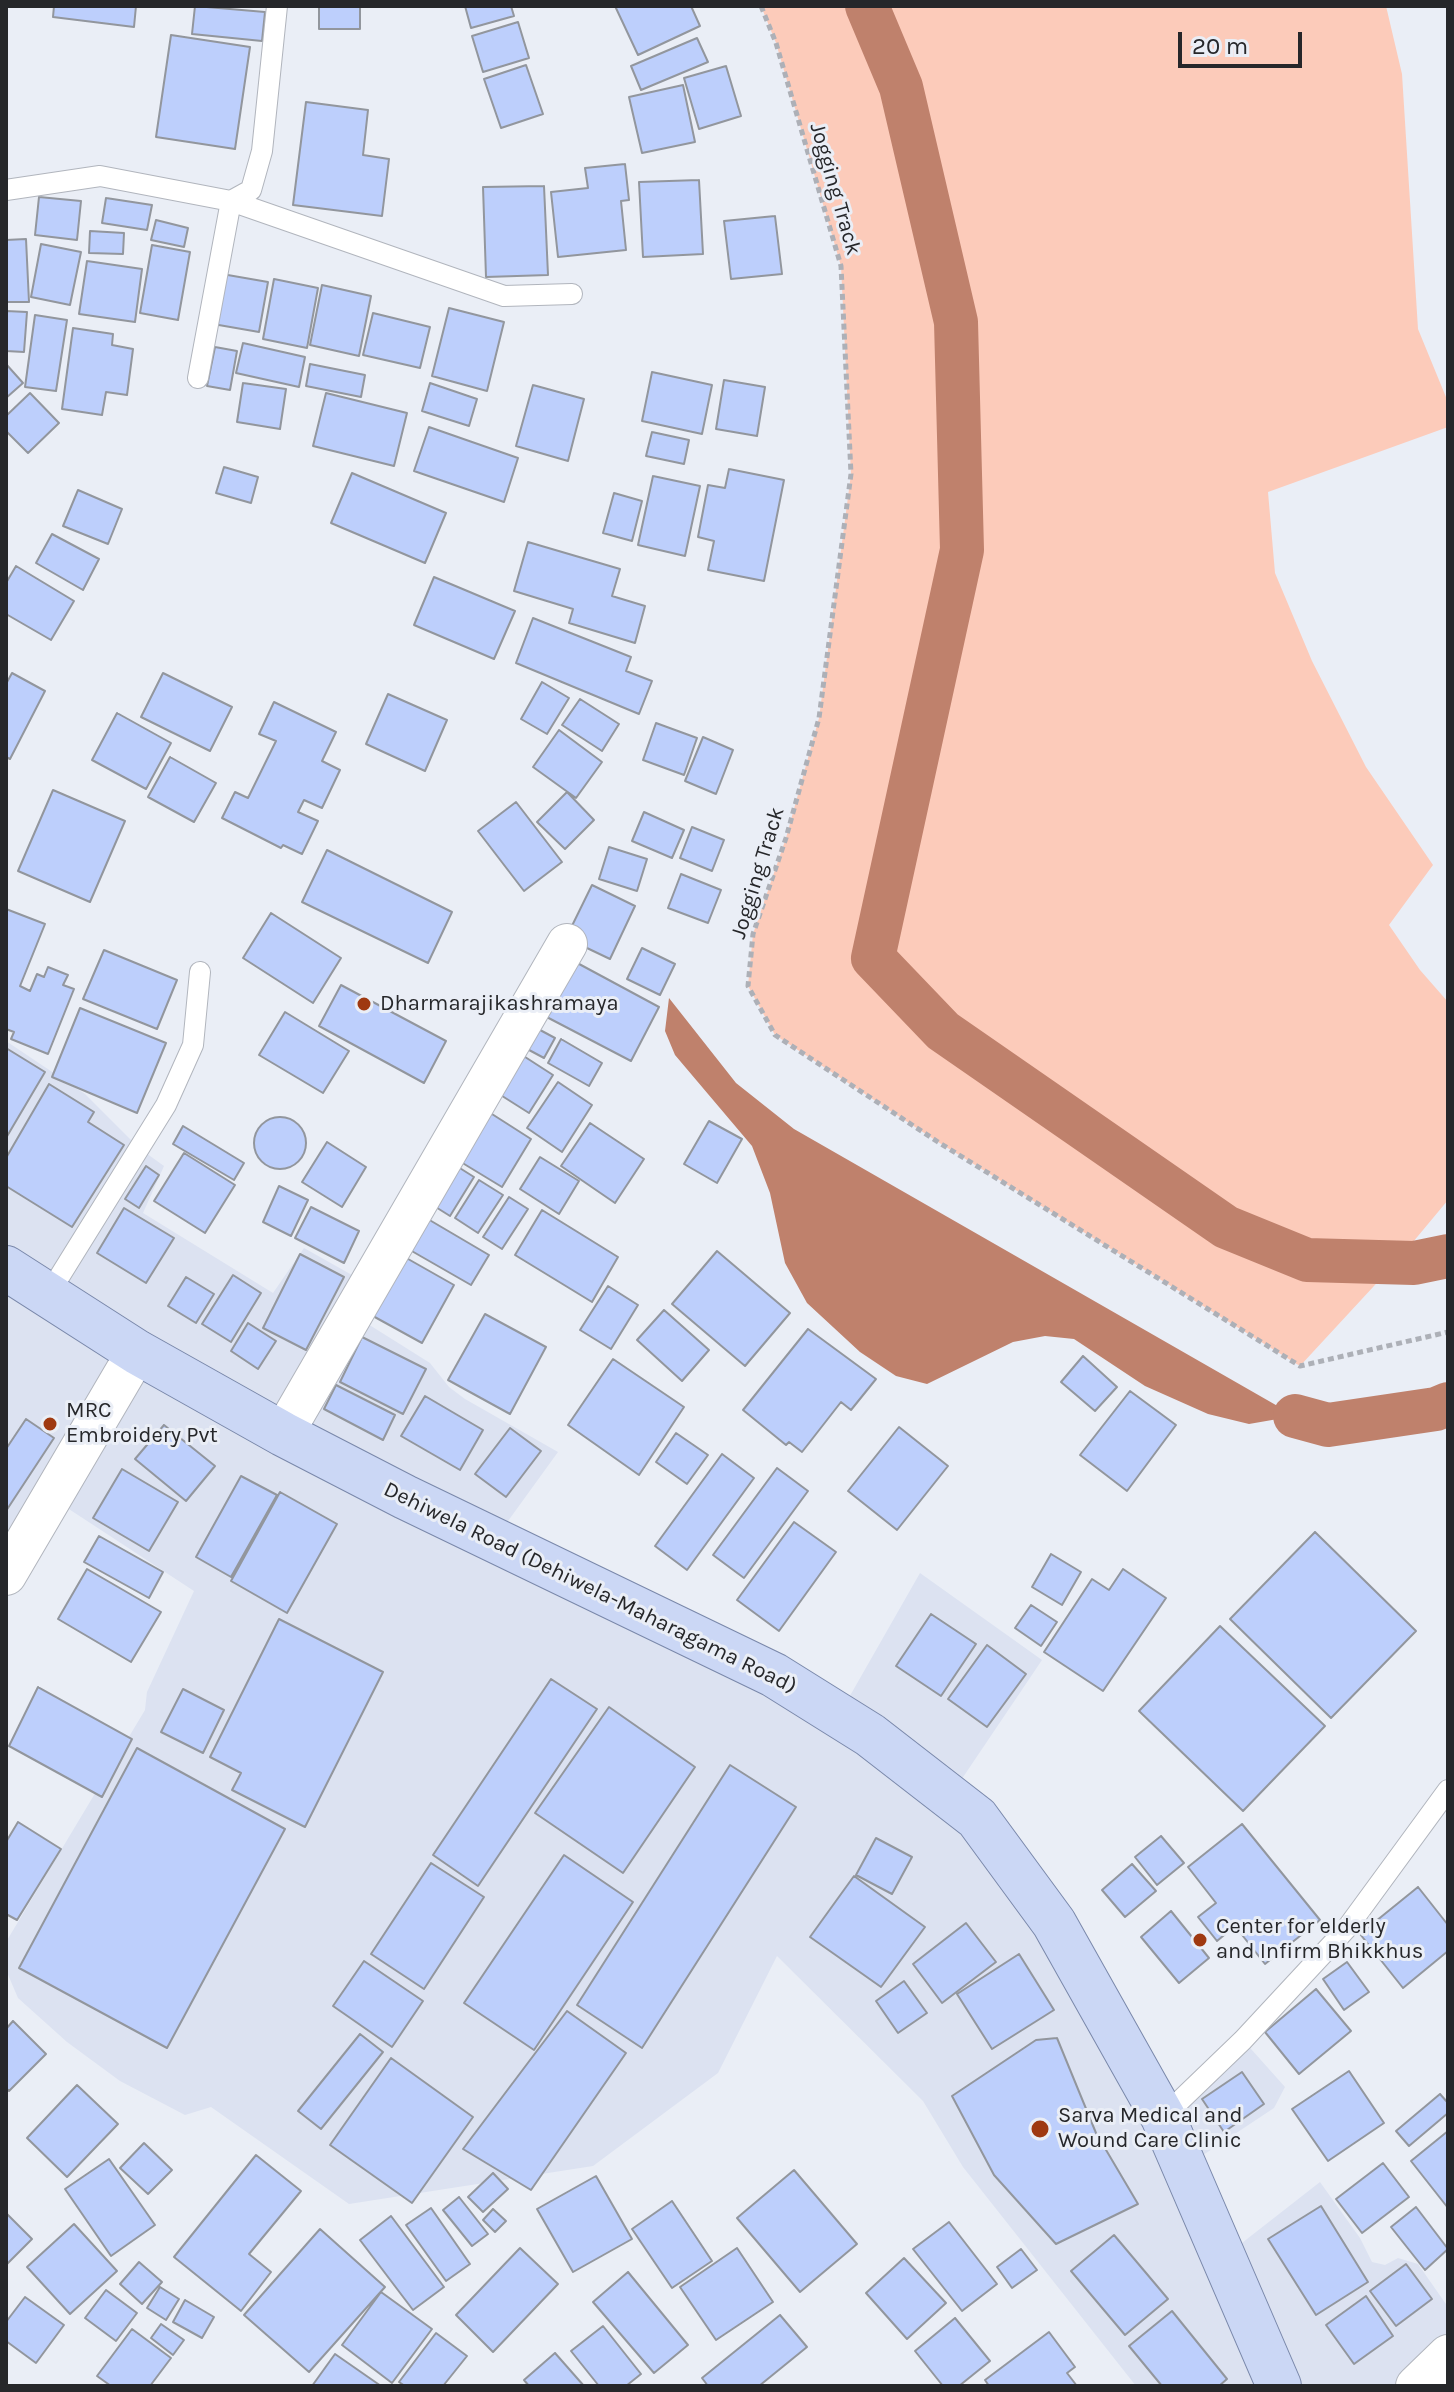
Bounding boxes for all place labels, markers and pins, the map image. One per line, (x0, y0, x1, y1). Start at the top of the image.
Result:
place label: Dharmarajikashramaya (380, 991, 619, 1017)
marker: Dharmarajikashramaya (355, 995, 373, 1013)
place label: MRC Embroidery Pvt (66, 1398, 218, 1450)
marker: MRC Embroidery Pvt (41, 1415, 59, 1433)
place label: Center for elderly and Infirm Bhikkhus (1216, 1914, 1423, 1966)
marker: Center for elderly and Infirm Bhikkhus (1191, 1931, 1209, 1949)
place label: Sarva Medical and Wound Care Clinic (1058, 2103, 1243, 2154)
marker: Sarva Medical and Wound Care Clinic (1029, 2118, 1051, 2140)

